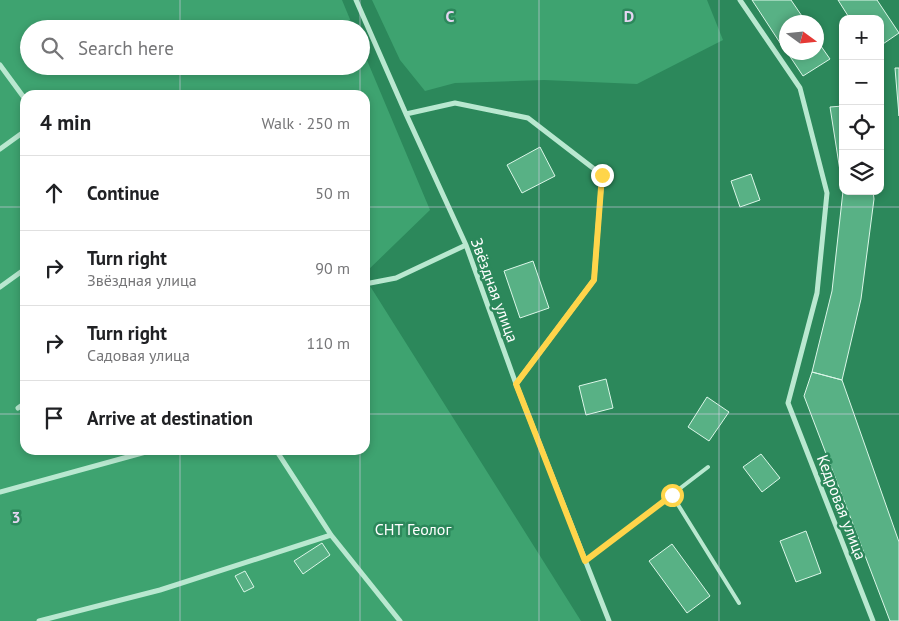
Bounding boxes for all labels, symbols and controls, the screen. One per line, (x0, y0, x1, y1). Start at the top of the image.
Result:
text: C (446, 6, 455, 26)
text: D (624, 6, 634, 26)
north arrow (779, 15, 824, 60)
map controls (839, 15, 884, 195)
button: + (839, 15, 884, 60)
search box (20, 20, 370, 75)
icon: search (38, 34, 66, 62)
text: Search here (78, 36, 174, 60)
button: − (839, 60, 884, 105)
button: locate (839, 105, 884, 150)
text: 4 min (40, 109, 91, 136)
text: Walk · 250 m (261, 113, 350, 133)
button: layers (839, 150, 884, 195)
route end (591, 164, 614, 187)
icon: ahead (40, 179, 68, 207)
text: Continue (87, 181, 159, 205)
text: 50 m (315, 183, 350, 203)
street label: Звёздная улица (467, 235, 523, 345)
text: Turn right (87, 246, 167, 270)
icon: right (40, 254, 68, 282)
text: 90 m (315, 258, 350, 278)
text: Звёздная улица (87, 270, 197, 290)
text: Turn right (87, 321, 167, 345)
icon: right (40, 329, 68, 357)
text: 110 m (307, 333, 350, 353)
text: Садовая улица (87, 345, 190, 365)
icon: arrive (40, 404, 68, 432)
text: Arrive at destination (87, 406, 253, 430)
street label: Кедровая улица (813, 452, 871, 562)
route start (661, 484, 684, 507)
text: 3 (11, 507, 21, 527)
park label: СНТ Геолог (375, 519, 451, 539)

